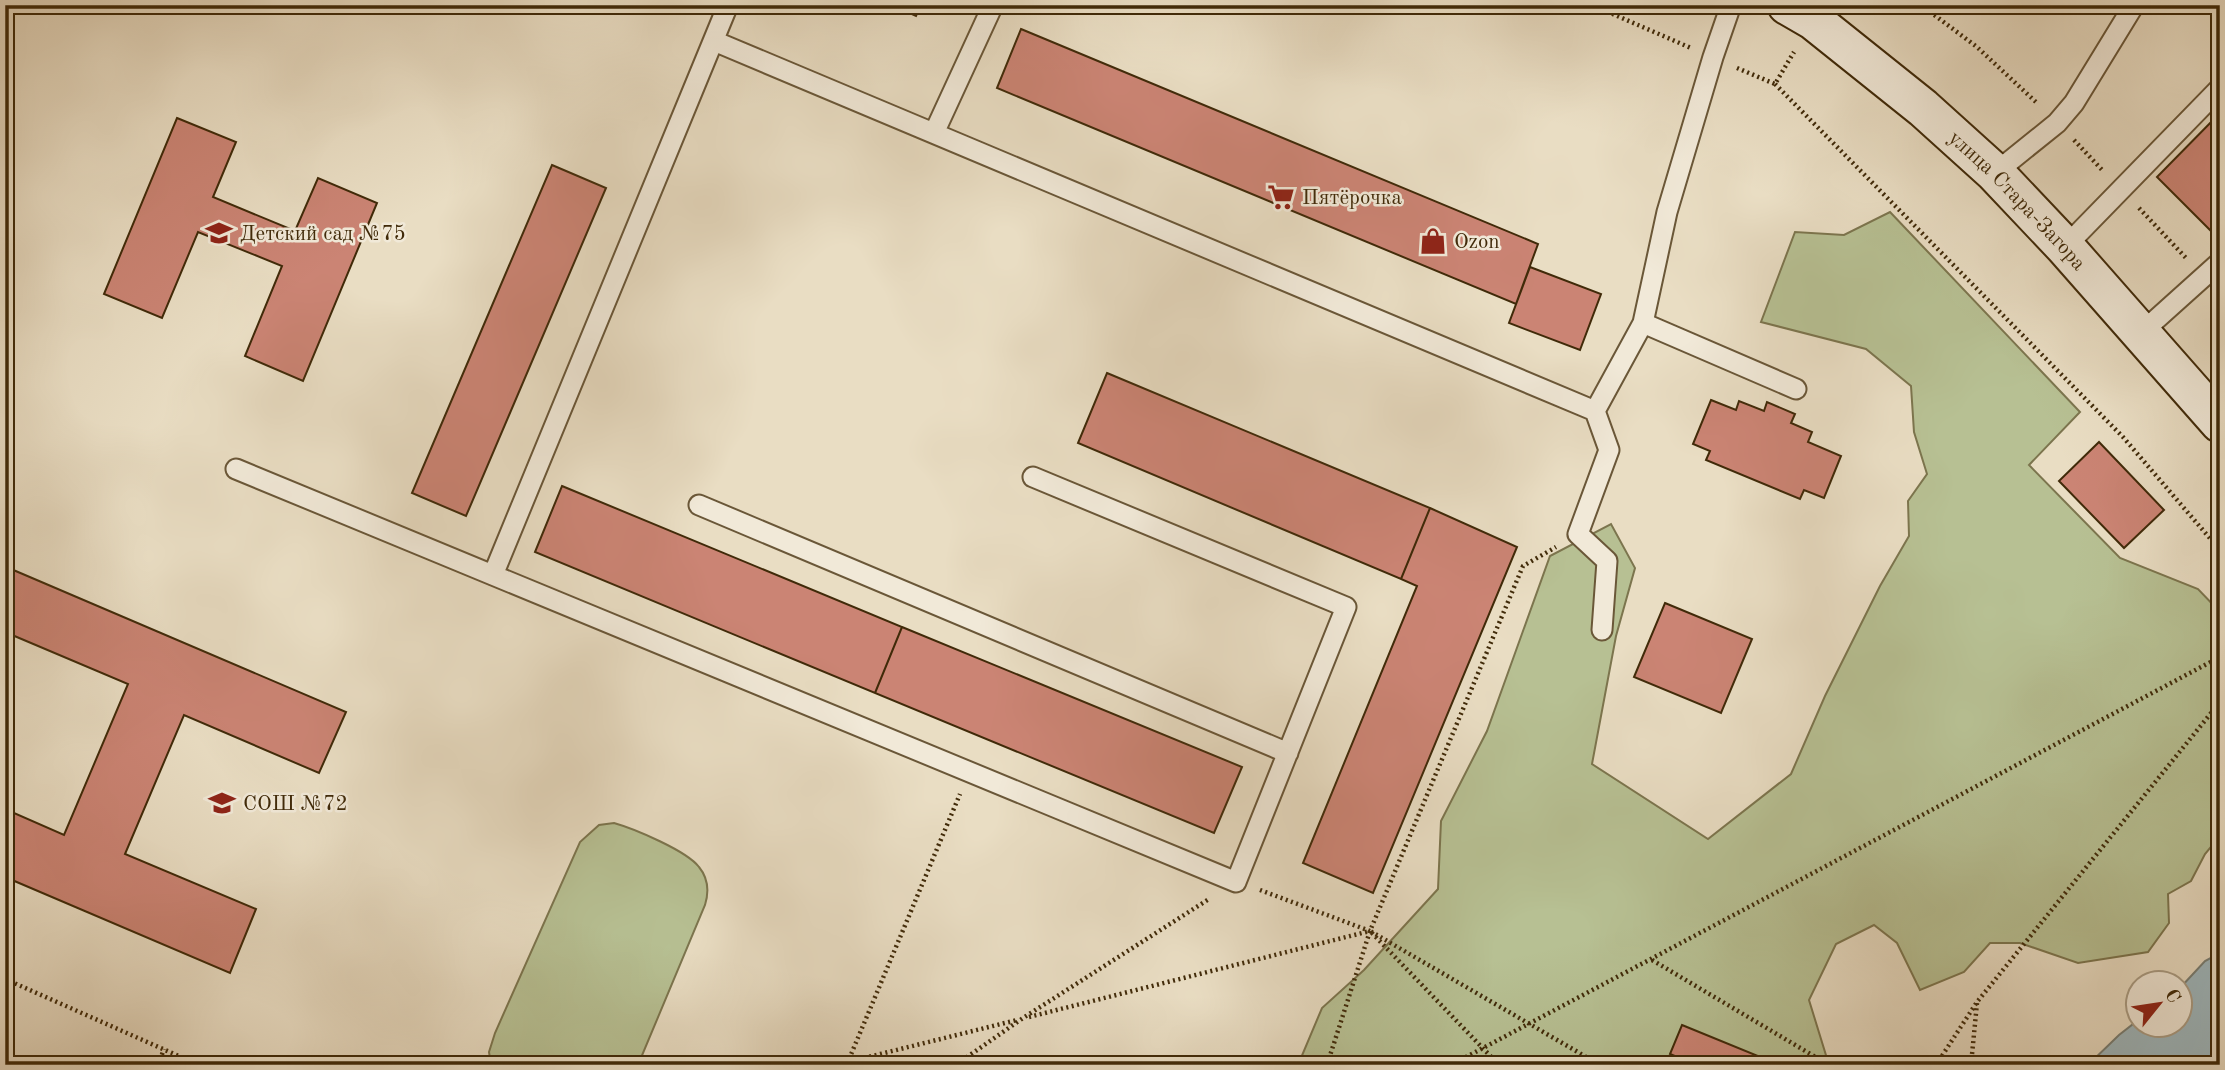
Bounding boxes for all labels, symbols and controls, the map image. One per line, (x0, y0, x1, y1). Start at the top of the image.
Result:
street label: улица Стара-Загора (1944, 127, 2089, 275)
supermarket icon: Пятёрочка (1266, 182, 1296, 212)
place label: Пятёрочка (1302, 188, 1402, 209)
school or university icon: Детский сад №75 (204, 218, 234, 248)
place label: Детский сад №75 (240, 224, 406, 245)
shop icon: Ozon (1418, 226, 1448, 256)
place label: Ozon (1454, 232, 1500, 253)
school or university icon: СОШ №72 (207, 788, 237, 818)
place label: СОШ №72 (243, 794, 348, 815)
north arrow (2124, 968, 2194, 1038)
text: С (2160, 987, 2183, 1007)

